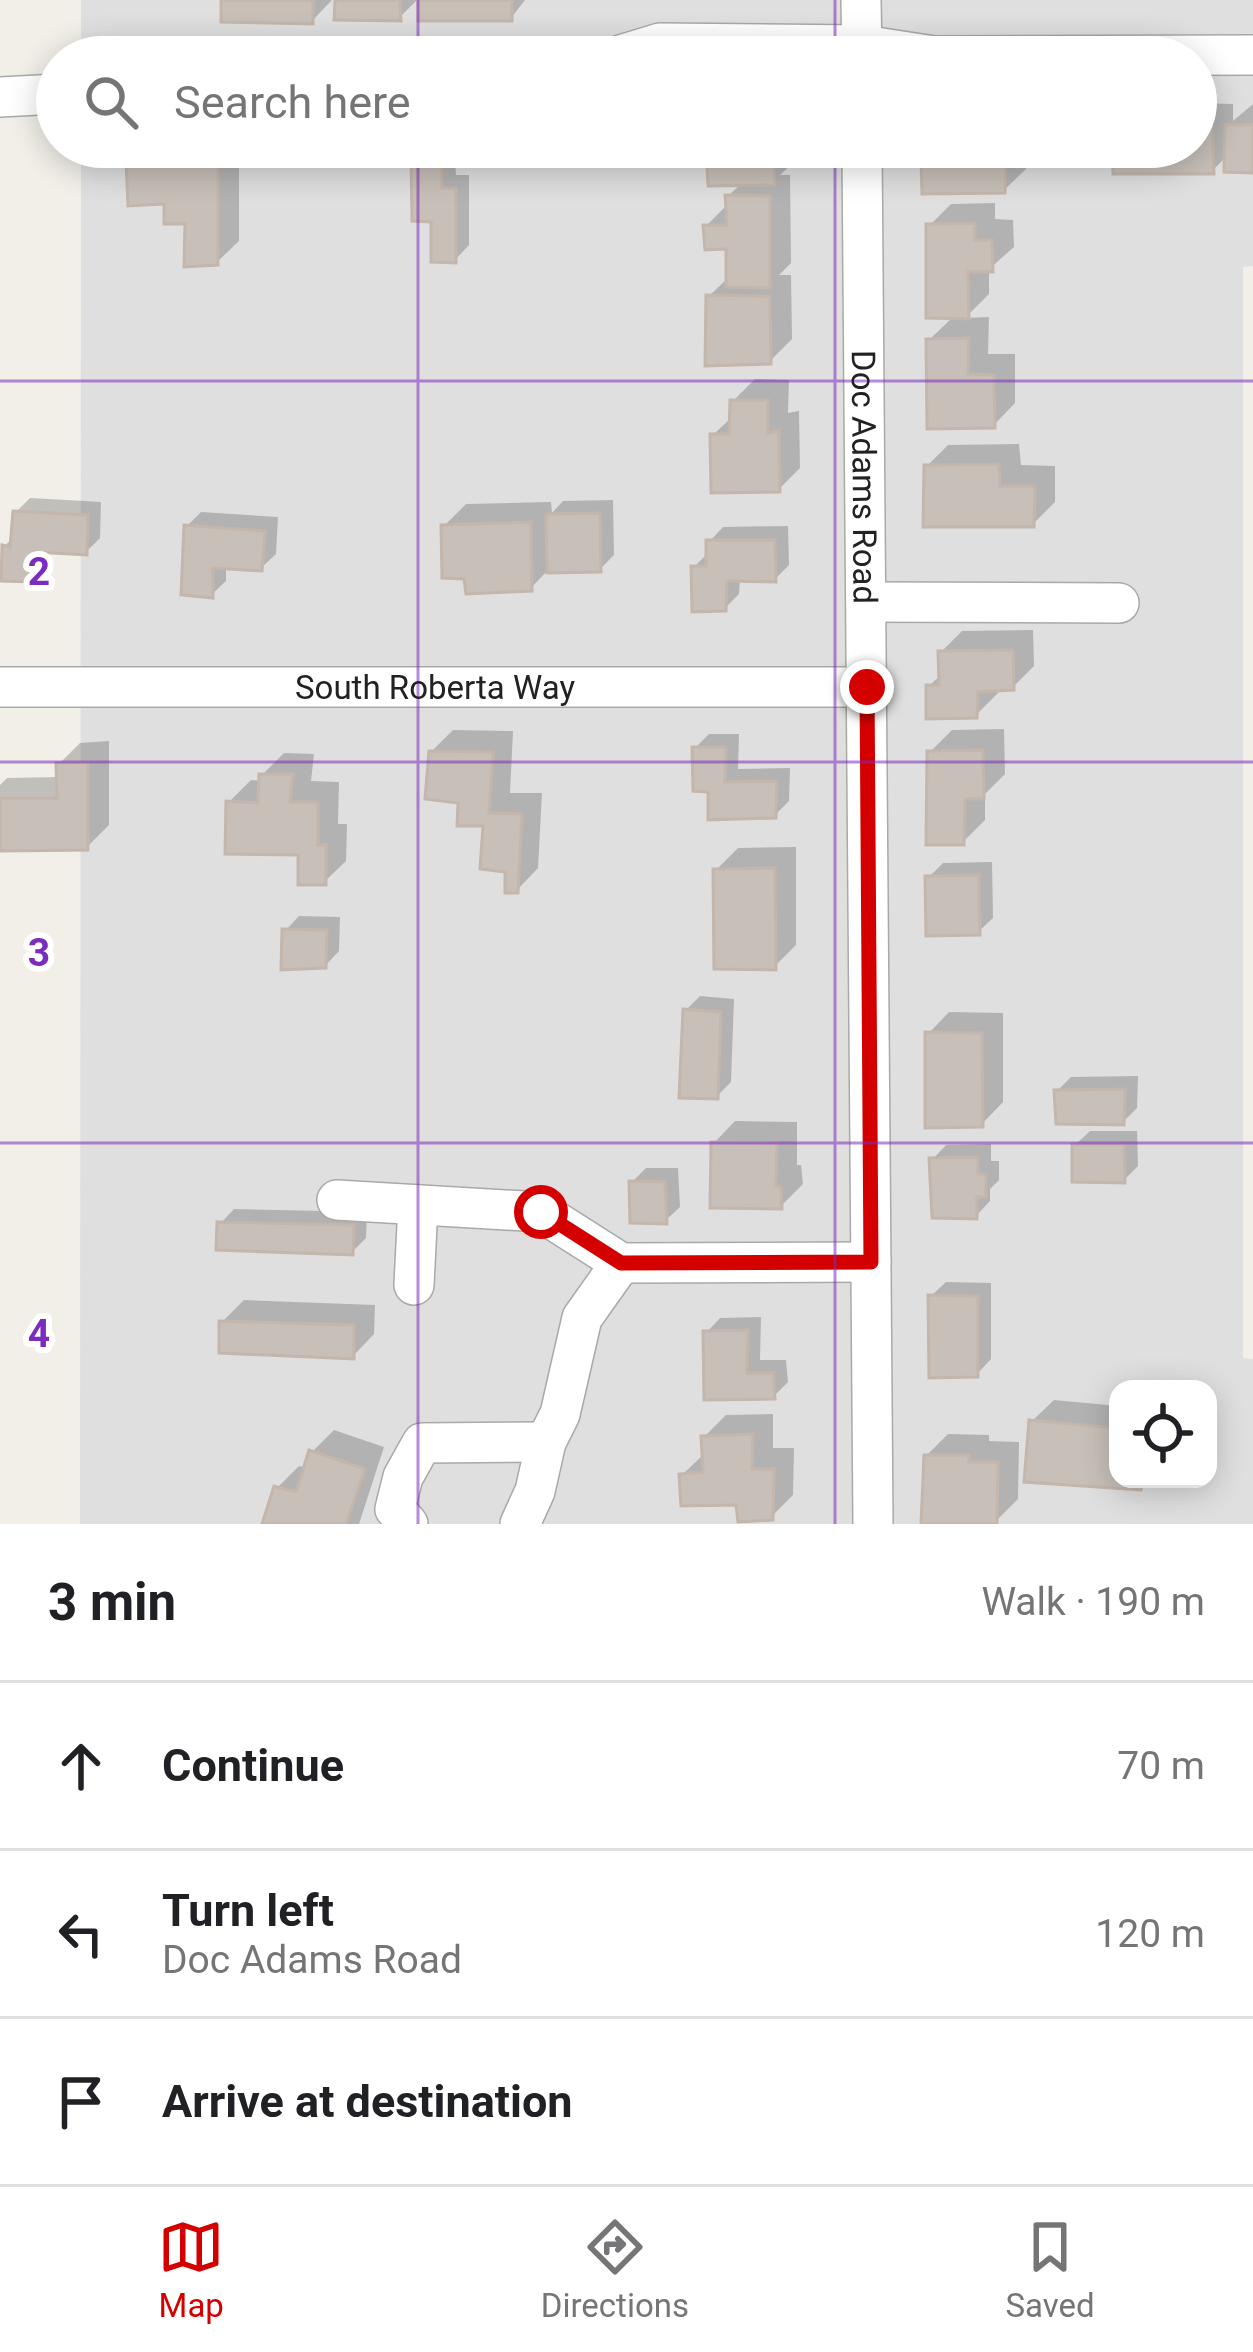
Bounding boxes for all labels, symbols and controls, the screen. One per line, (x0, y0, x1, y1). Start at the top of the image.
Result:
search box (36, 36, 1217, 168)
icon: search (78, 69, 144, 135)
text: Search here (174, 76, 411, 129)
street label: Doc Adams Road (844, 350, 885, 604)
text: 2 (28, 549, 50, 595)
route end (840, 660, 894, 714)
street label: South Roberta Way (295, 668, 575, 707)
text: 3 (28, 930, 50, 976)
route start (514, 1185, 568, 1239)
text: 4 (28, 1311, 50, 1357)
map controls (1109, 1380, 1217, 1488)
button: locate (1109, 1380, 1217, 1488)
text: 3 min (48, 1573, 176, 1632)
text: Walk · 190 m (981, 1579, 1205, 1625)
icon: ahead (48, 1733, 114, 1799)
text: Continue (162, 1739, 344, 1792)
text: 70 m (1117, 1743, 1205, 1789)
text: Turn left (162, 1884, 334, 1937)
icon: left (48, 1901, 114, 1967)
text: 120 m (1095, 1911, 1205, 1957)
text: Doc Adams Road (162, 1937, 462, 1983)
icon: arrive (48, 2069, 114, 2135)
text: Arrive at destination (162, 2075, 573, 2128)
tab: Map (158, 2214, 224, 2325)
tab: Directions (541, 2214, 689, 2325)
tab: Saved (1006, 2214, 1095, 2325)

